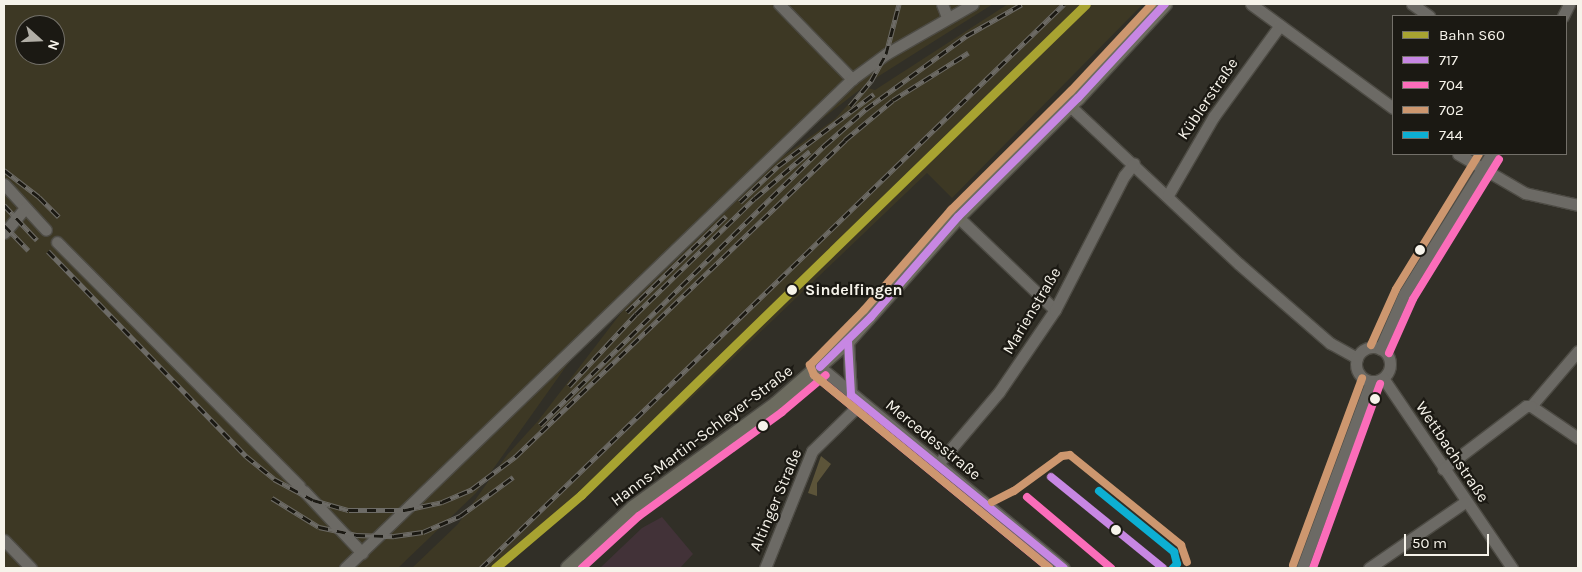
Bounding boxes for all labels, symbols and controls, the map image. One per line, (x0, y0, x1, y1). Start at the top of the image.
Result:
north arrow (15, 15, 65, 65)
legend (1392, 15, 1567, 155)
text: Bahn S60 (1439, 26, 1505, 44)
text: N (44, 37, 63, 53)
text: 717 (1439, 51, 1458, 69)
street label: Küblerstraße (1174, 54, 1242, 144)
text: 704 (1439, 76, 1463, 94)
text: 702 (1439, 101, 1464, 119)
text: 744 (1439, 126, 1463, 144)
unlabelled marker (1415, 245, 1425, 255)
street label: Marienstraße (999, 264, 1065, 358)
place label: Sindelfingen (805, 280, 902, 300)
marker: Sindelfingen (783, 281, 801, 299)
street label: Hanns-Martin-Schleyer-Straße (607, 361, 797, 511)
unlabelled marker (1370, 394, 1380, 404)
street label: Mercedesstraße (881, 396, 985, 484)
street label: Wettbachstraße (1411, 398, 1493, 506)
unlabelled marker (758, 421, 768, 431)
street label: Altinger Straße (746, 446, 806, 554)
scale bar (1407, 524, 1492, 556)
unlabelled marker (1111, 525, 1121, 535)
text: 50 m (1412, 534, 1447, 552)

